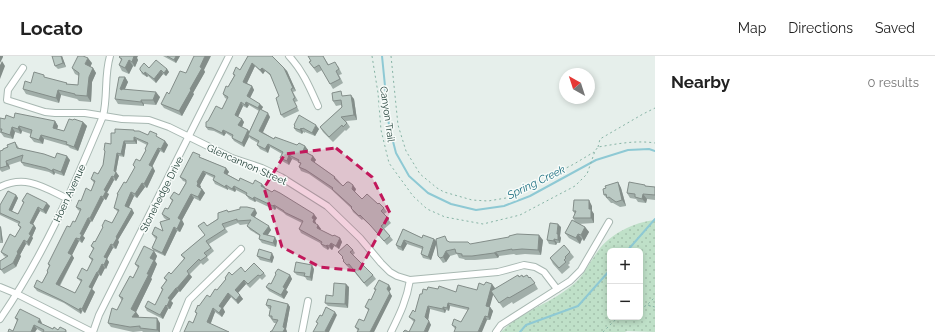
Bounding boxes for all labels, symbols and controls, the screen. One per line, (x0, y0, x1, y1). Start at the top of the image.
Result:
text: Locato (20, 17, 83, 39)
text: Map (738, 20, 766, 36)
text: Directions (788, 20, 853, 36)
text: Saved (875, 20, 915, 36)
north arrow (559, 68, 595, 104)
text: Nearby (671, 72, 730, 92)
text: 0 results (868, 75, 919, 90)
street label: Canyon Trail (378, 85, 397, 143)
street label: Glencannon Street (205, 142, 289, 187)
street label: Stonehedge Drive (138, 155, 185, 234)
street label: Hoen Avenue (51, 163, 88, 224)
water label: Spring Creek (504, 163, 567, 203)
map controls (607, 248, 643, 320)
button: + (607, 248, 643, 284)
button: − (607, 284, 643, 320)

